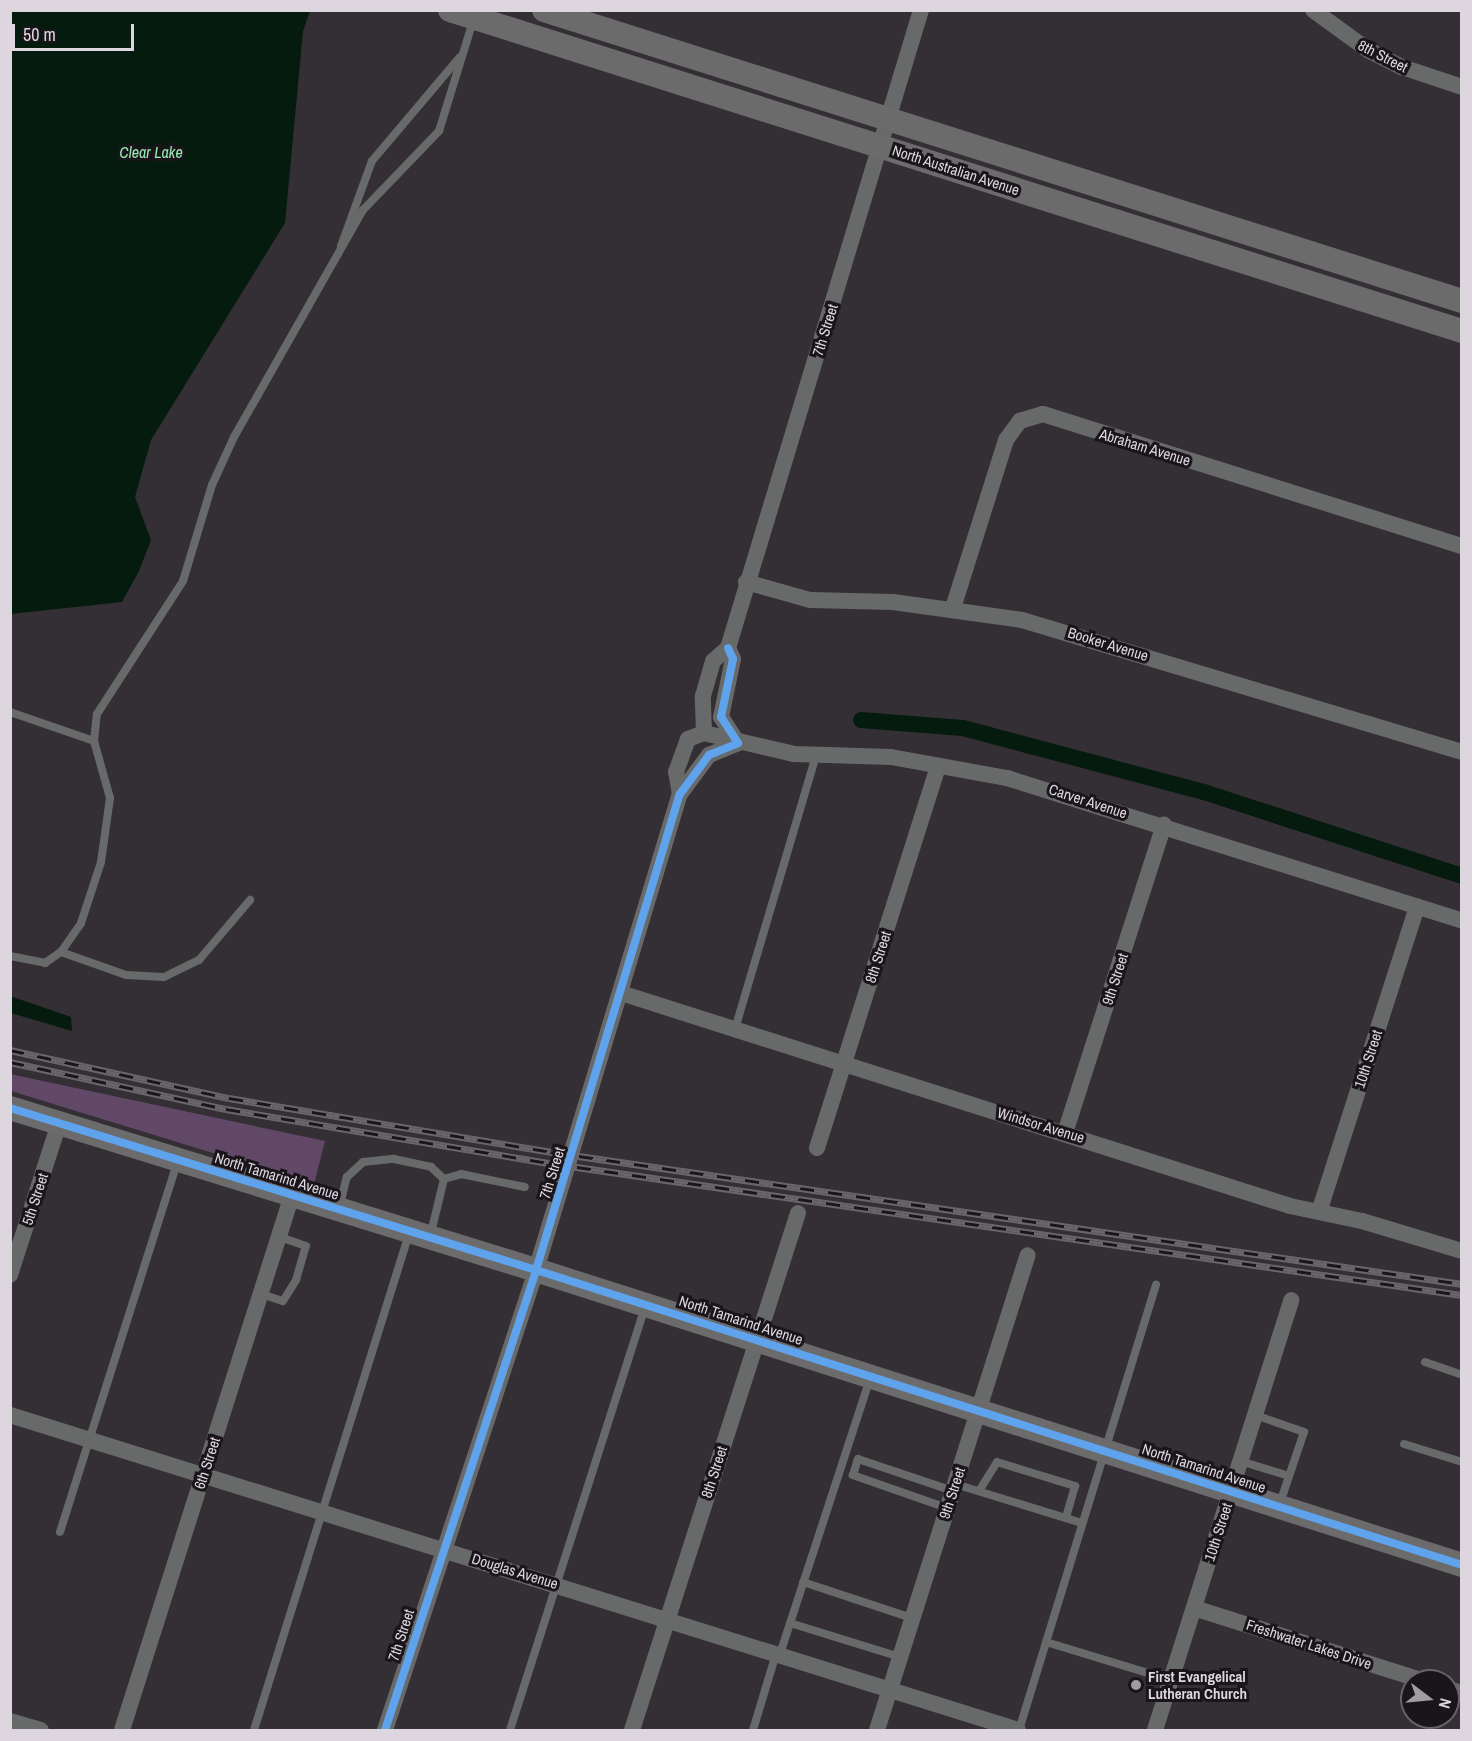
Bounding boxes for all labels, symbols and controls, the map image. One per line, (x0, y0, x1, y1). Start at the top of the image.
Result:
scale bar (15, 12, 136, 50)
text: 50 m (23, 22, 56, 47)
street label: 8th Street (1355, 36, 1411, 76)
street label: North Australian Avenue (890, 141, 1022, 199)
water label: Clear Lake (119, 142, 183, 162)
street label: 7th Street (809, 302, 841, 358)
street label: Abraham Avenue (1097, 425, 1193, 469)
street label: Booker Avenue (1065, 623, 1151, 665)
street label: Carver Avenue (1046, 780, 1130, 822)
street label: 8th Street (861, 929, 895, 985)
street label: 9th Street (1098, 951, 1132, 1007)
street label: 10th Street (1350, 1028, 1386, 1090)
street label: Windsor Avenue (995, 1103, 1087, 1147)
street label: 7th Street (536, 1145, 568, 1201)
street label: North Tamarind Avenue (212, 1148, 342, 1204)
street label: 5th Street (18, 1171, 52, 1227)
street label: North Tamarind Avenue (676, 1291, 806, 1349)
street label: 6th Street (190, 1435, 224, 1491)
street label: North Tamarind Avenue (1139, 1439, 1269, 1497)
street label: 8th Street (697, 1444, 731, 1500)
street label: 9th Street (935, 1465, 969, 1521)
street label: 10th Street (1200, 1501, 1236, 1563)
street label: Douglas Avenue (469, 1549, 561, 1593)
street label: 7th Street (384, 1607, 418, 1663)
street label: Freshwater Lakes Drive (1244, 1615, 1374, 1673)
place label: First Evangelical Lutheran Church (1148, 1667, 1247, 1702)
north arrow (1400, 1669, 1460, 1729)
marker: First Evangelical Lutheran Church (1129, 1678, 1143, 1692)
text: N (1434, 1696, 1457, 1711)

